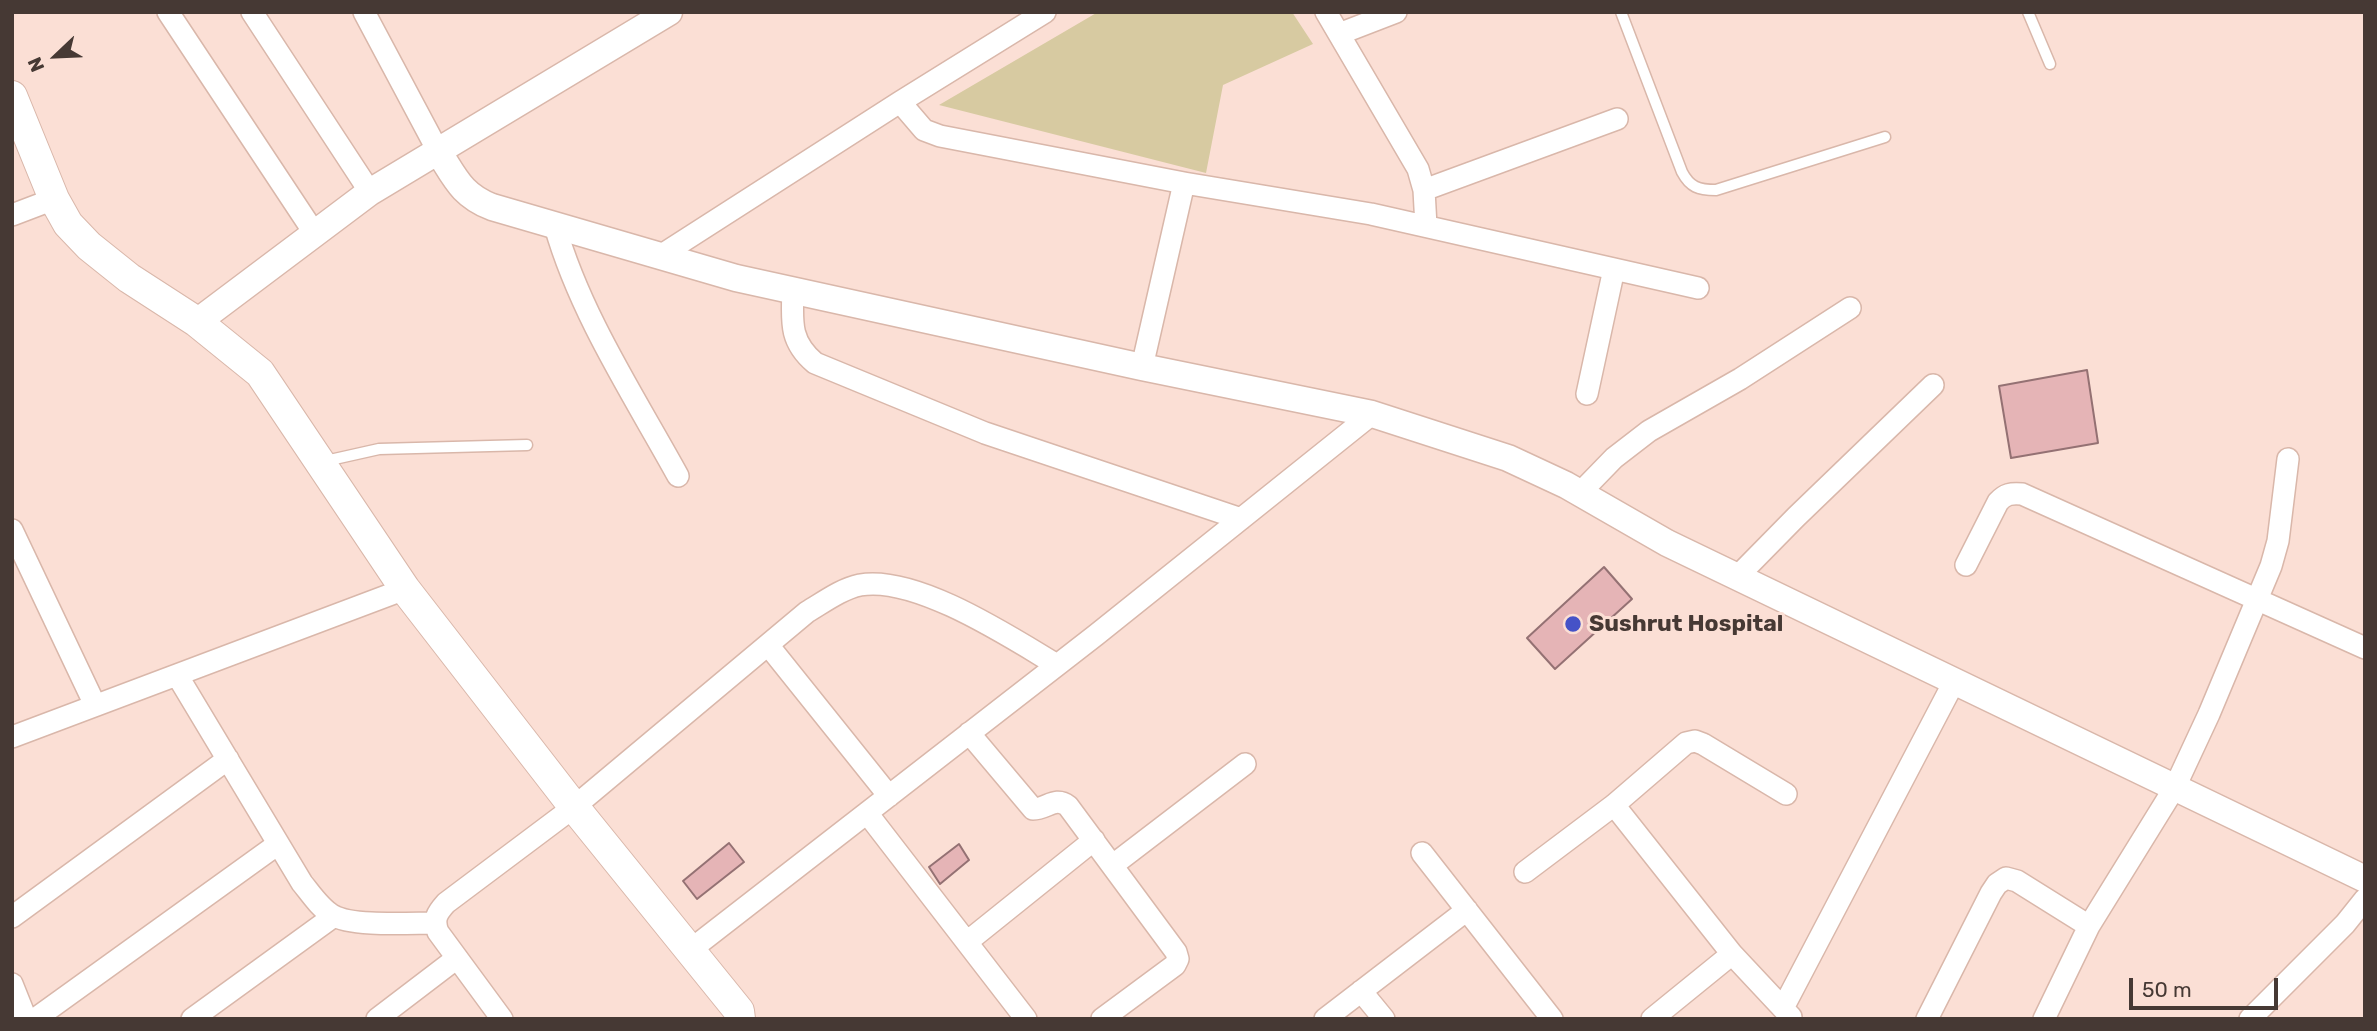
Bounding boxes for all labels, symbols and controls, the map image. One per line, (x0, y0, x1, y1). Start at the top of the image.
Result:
north arrow (21, 21, 91, 91)
text: N (23, 54, 49, 75)
place label: Sushrut Hospital (1589, 610, 1783, 638)
marker: Sushrut Hospital (1563, 614, 1583, 634)
scale bar (2132, 964, 2281, 1008)
text: 50 m (2142, 977, 2192, 1002)

